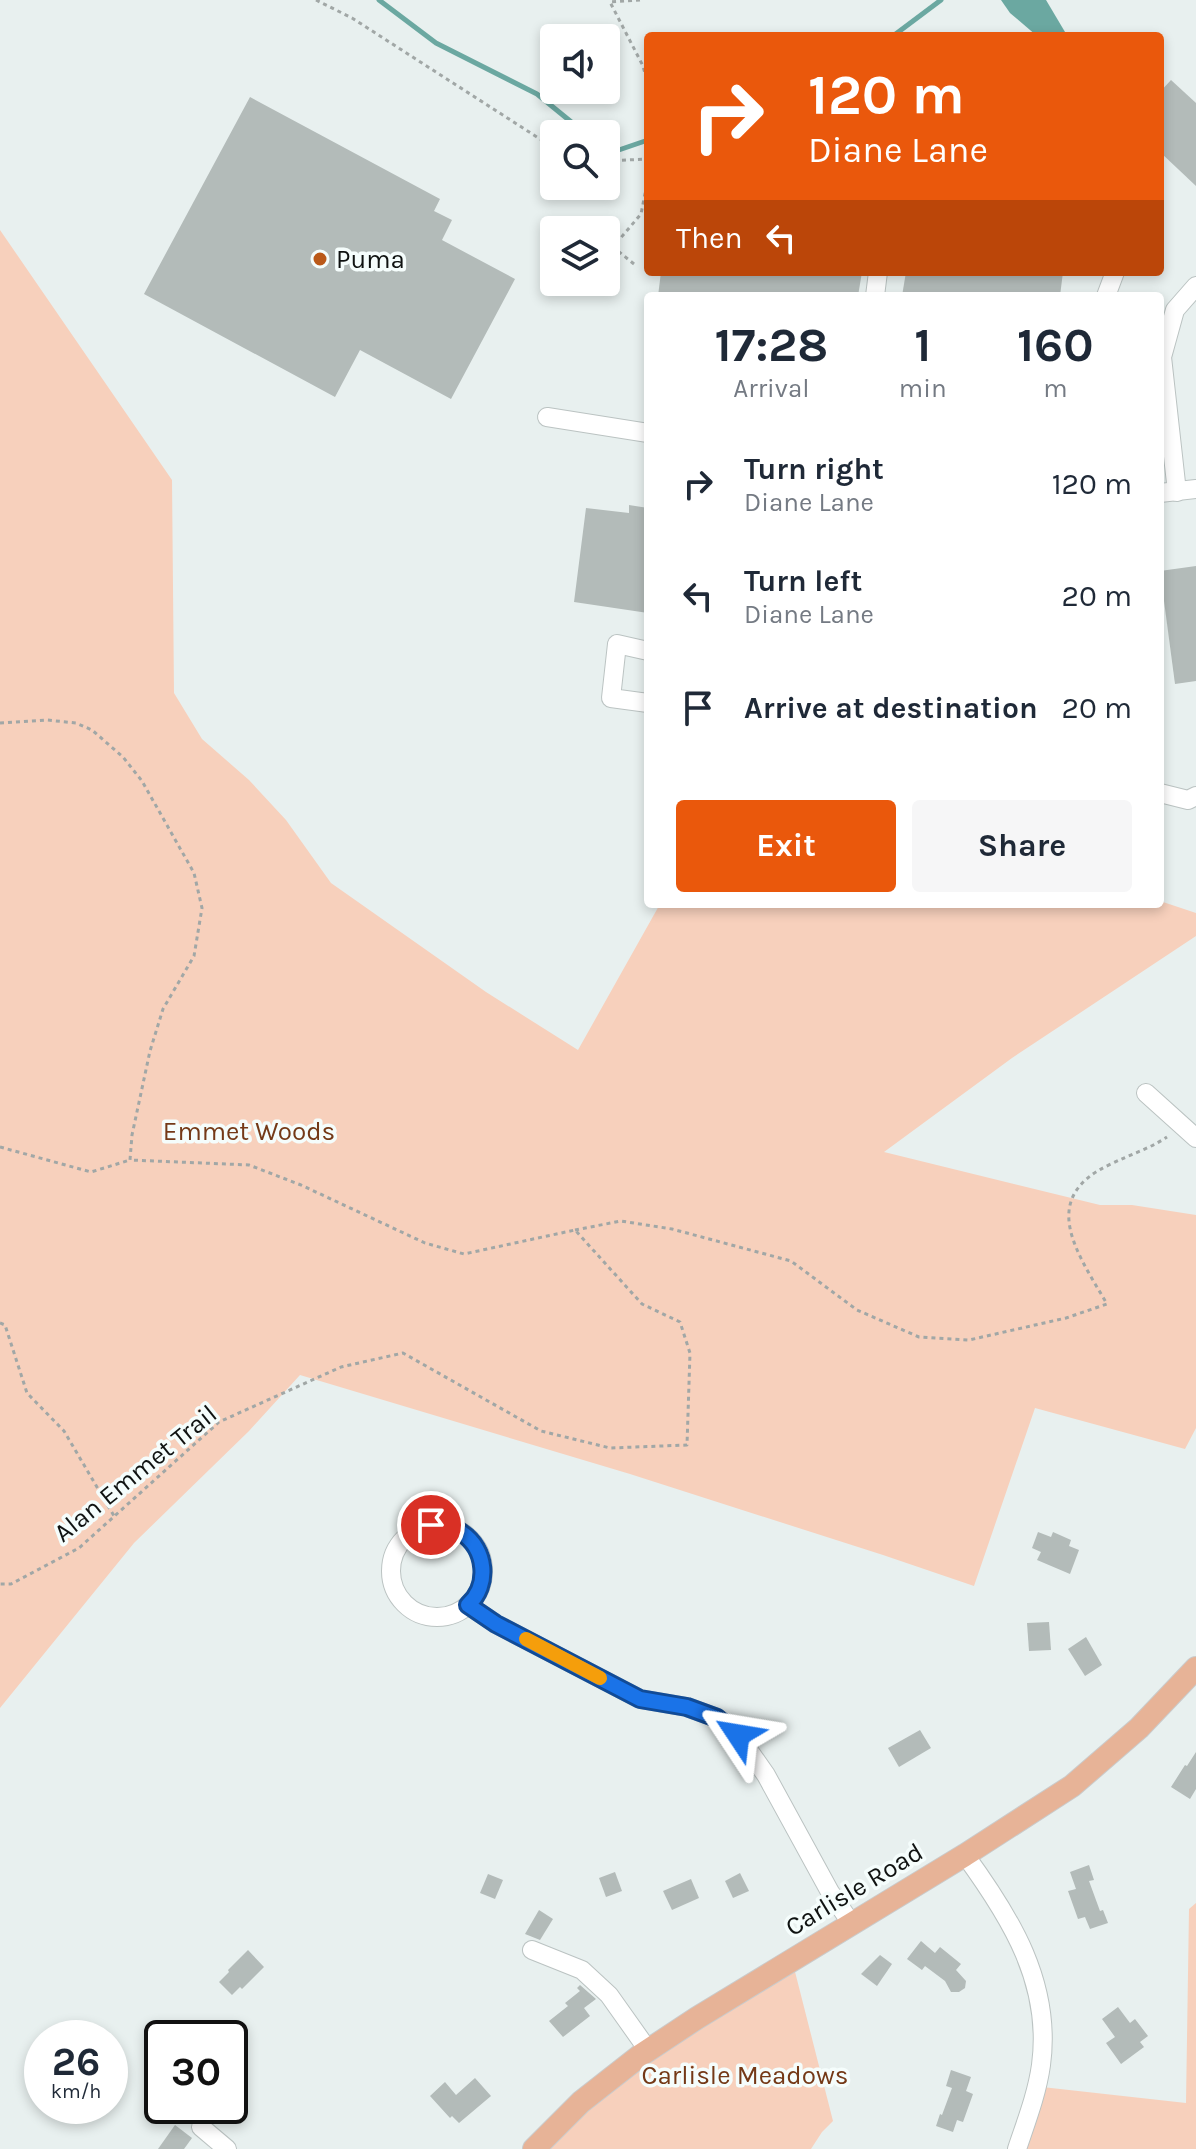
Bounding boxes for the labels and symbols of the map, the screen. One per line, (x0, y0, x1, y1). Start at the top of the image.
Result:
place label: Puma (336, 244, 405, 275)
marker: Puma (311, 250, 329, 268)
park label: Emmet Woods (163, 1116, 335, 1147)
street label: Alan Emmet Trail (48, 1398, 223, 1549)
pin (397, 1491, 465, 1559)
position arrow (696, 1693, 780, 1777)
street label: Carlisle Road (780, 1836, 929, 1943)
speed limit sign: 30 (144, 2020, 248, 2124)
park label: Carlisle Meadows (642, 2060, 848, 2091)

